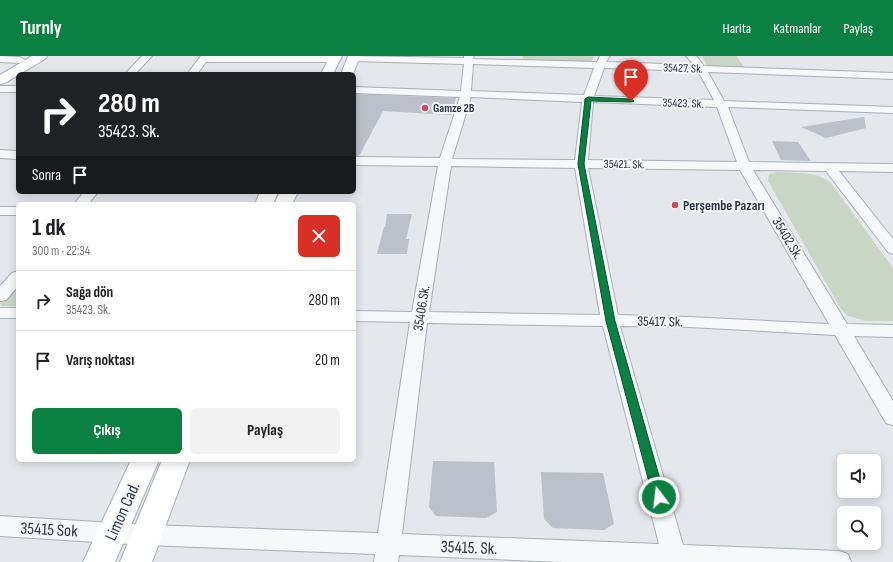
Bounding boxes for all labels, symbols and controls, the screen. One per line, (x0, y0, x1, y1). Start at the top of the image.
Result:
text: Turnly (20, 17, 62, 40)
text: Harita (723, 20, 751, 37)
text: Katmanlar (773, 20, 822, 37)
text: Paylaş (844, 20, 873, 37)
pin (614, 60, 648, 101)
street label: 35427. Sk. (663, 60, 703, 77)
icon: arrive (620, 66, 642, 88)
text: 280 m (98, 87, 160, 120)
icon: right (32, 88, 84, 140)
street label: 35423. Sk. (662, 95, 704, 112)
place label: Gamze 2B (433, 101, 475, 116)
marker: Gamze 2B (420, 103, 430, 113)
text: 35423. Sk. (98, 121, 160, 142)
street label: 35421. Sk. (604, 157, 644, 172)
icon: arrive (69, 164, 91, 186)
text: Sonra (32, 166, 61, 185)
place label: Perşembe Pazarı (683, 197, 765, 214)
marker: Perşembe Pazarı (670, 200, 680, 210)
text: 1 dk (32, 213, 66, 242)
street label: 35402.Sk. (768, 214, 807, 262)
button: close (298, 215, 340, 257)
text: 300 m · 22:34 (32, 243, 90, 259)
text: Sağa dön (66, 283, 113, 302)
street label: 35406.Sk. (409, 284, 433, 332)
icon: right (32, 290, 54, 312)
text: 280 m (309, 291, 340, 310)
text: 35423. Sk. (66, 302, 111, 318)
street label: 35417. Sk. (637, 313, 683, 330)
icon: arrive (32, 350, 54, 372)
text: Varış noktası (66, 351, 134, 370)
text: 20 m (315, 351, 340, 370)
button: Çıkış (32, 408, 182, 454)
button: Paylaş (190, 408, 340, 454)
map controls (837, 454, 881, 550)
button: sound (837, 454, 881, 498)
position arrow (638, 476, 680, 518)
street label: Limon Cad. (101, 479, 145, 544)
button: search (837, 506, 881, 550)
street label: 35415 Sok (20, 519, 79, 542)
street label: 35415. Sk. (440, 537, 498, 559)

